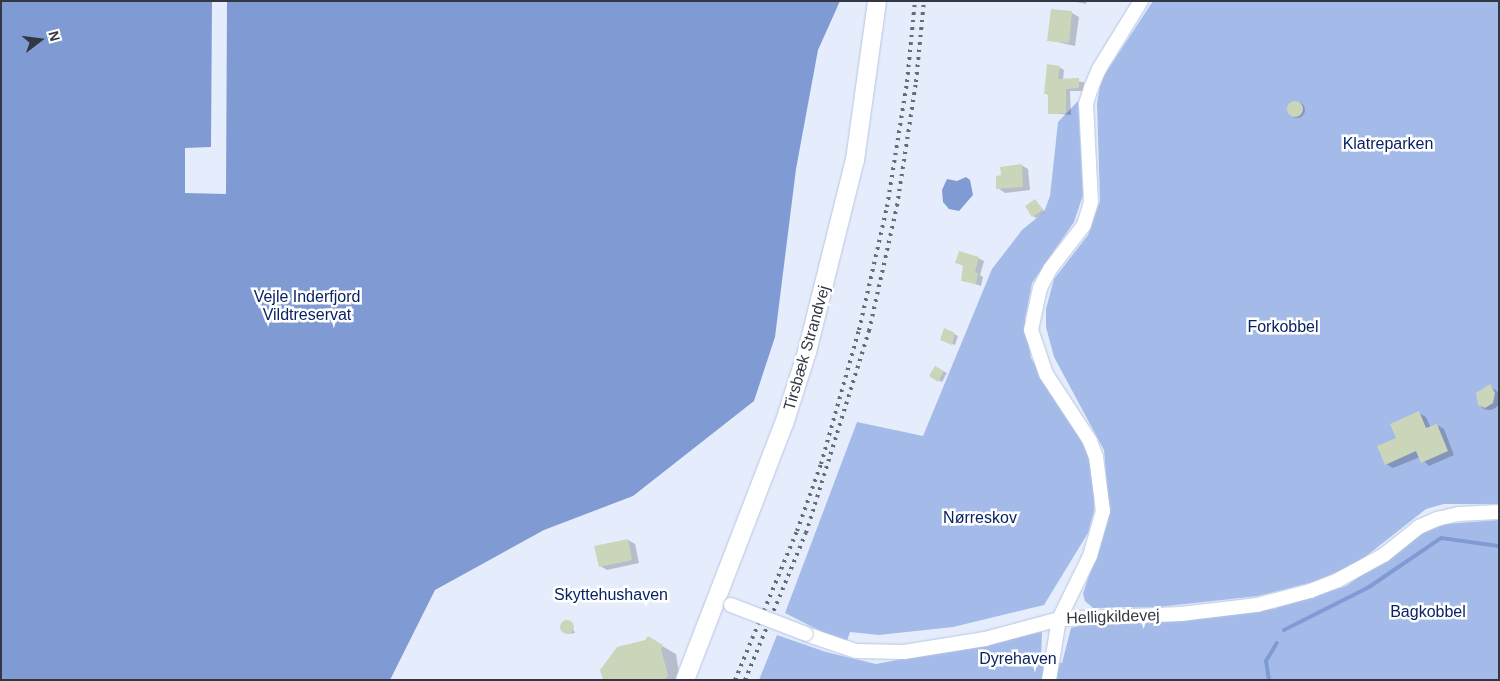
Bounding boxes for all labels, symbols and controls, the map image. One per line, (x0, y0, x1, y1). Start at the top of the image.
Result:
north arrow (15, 15, 65, 65)
text: N (45, 29, 64, 43)
park label: Klatreparken (1343, 134, 1433, 154)
street label: Tirsbæk Strandvej (780, 283, 834, 413)
park label: Vejle Inderfjord Vildtreservat (254, 287, 360, 325)
park label: Forkobbel (1247, 317, 1319, 337)
park label: Nørreskov (943, 508, 1017, 528)
park label: Skyttehushaven (554, 585, 668, 605)
park label: Bagkobbel (1390, 602, 1466, 622)
street label: Helligkildevej (1066, 606, 1160, 628)
park label: Dyrehaven (979, 649, 1057, 669)

